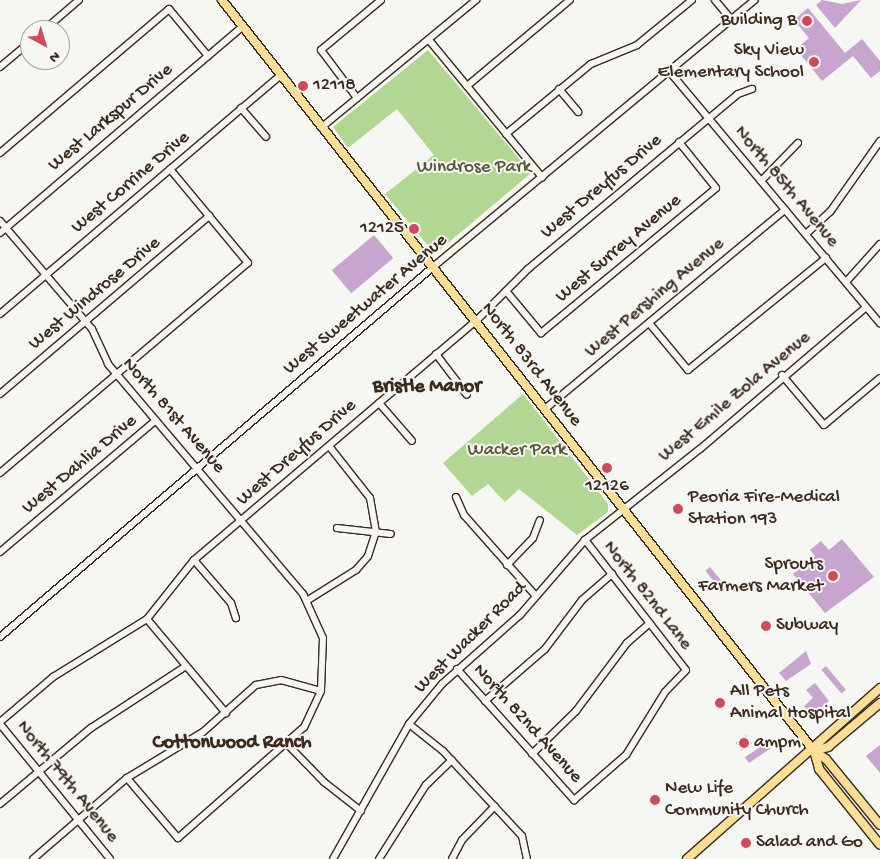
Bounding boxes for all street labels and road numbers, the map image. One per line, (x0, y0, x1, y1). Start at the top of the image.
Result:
street label: West Larkspur Drive (44, 59, 178, 177)
street label: North 85th Avenue (729, 122, 843, 252)
street label: West Corrine Drive (67, 127, 195, 239)
street label: West Dreyfus Drive (537, 130, 667, 244)
street label: West Surrey Avenue (551, 190, 687, 308)
street label: West Sweetwater Avenue (279, 230, 453, 380)
street label: West Windrose Drive (24, 232, 166, 356)
street label: West Pershing Avenue (581, 233, 729, 363)
street label: North 83rd Avenue (475, 298, 587, 432)
street label: West Emile Zola Avenue (654, 327, 816, 467)
street label: North 81st Avenue (117, 353, 229, 479)
street label: West Dreyfus Drive (232, 395, 362, 511)
street label: West Dahlia Drive (18, 410, 142, 520)
street label: North 82nd Lane (597, 537, 697, 655)
street label: West Wacker Road (410, 577, 532, 699)
street label: North 82nd Avenue (467, 660, 587, 788)
street label: North 79th Avenue (11, 716, 123, 848)

